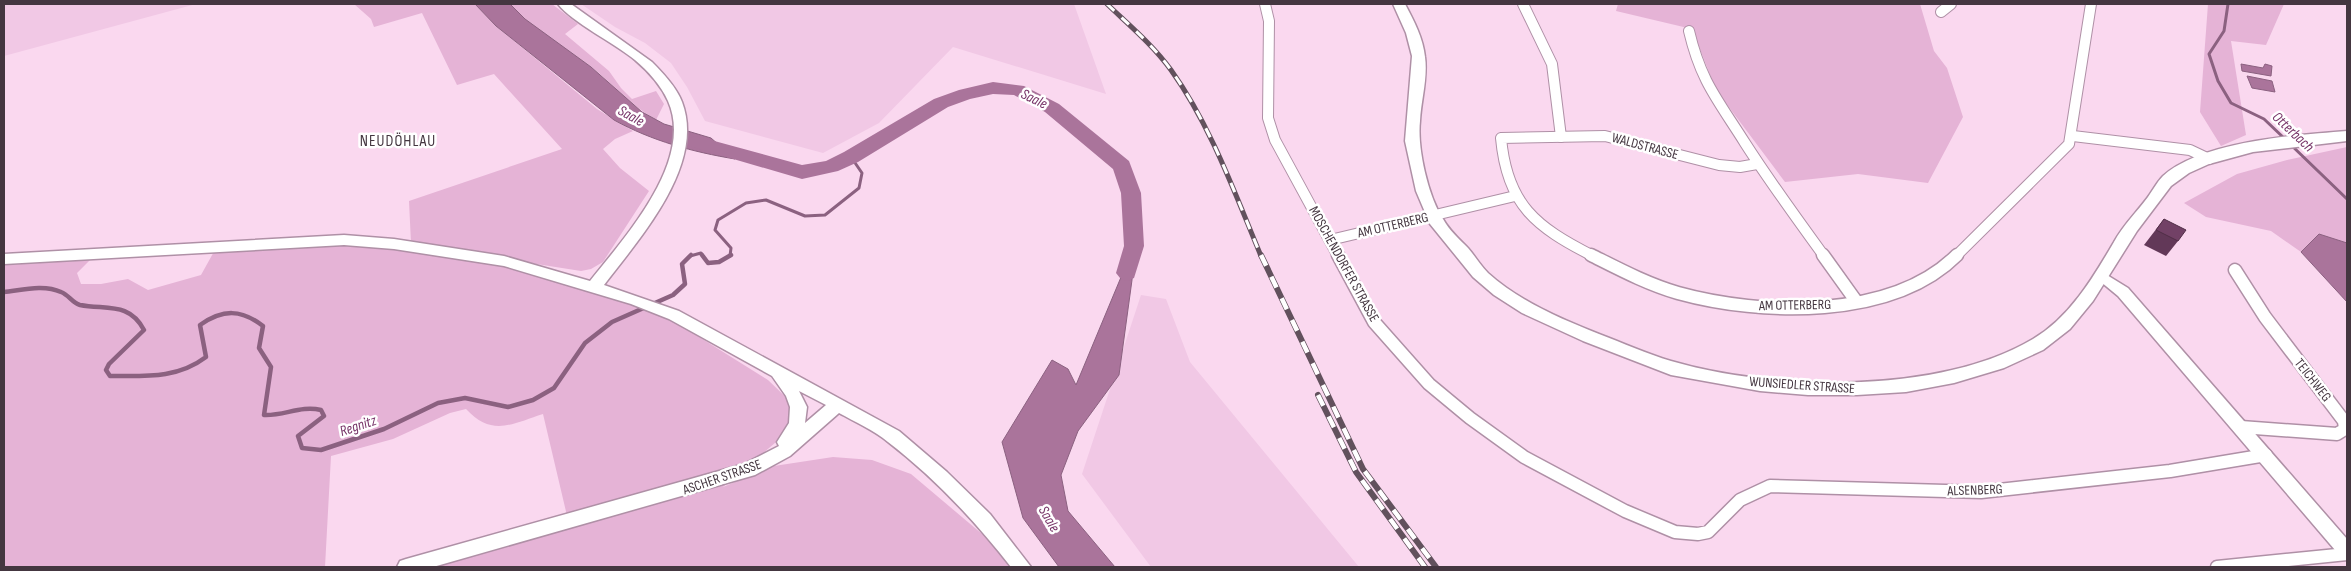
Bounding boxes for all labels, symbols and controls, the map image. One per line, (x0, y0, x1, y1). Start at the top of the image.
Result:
water label: Saale (1018, 85, 1050, 114)
water label: Saale (615, 101, 648, 131)
water label: Otterbach (2268, 108, 2318, 156)
street label: WALDSTRASSE (1610, 129, 1680, 163)
district label: NEUDÖHLAU (360, 132, 436, 151)
street label: MOSCHENDORFER STRASSE (1305, 203, 1383, 325)
street label: AM OTTERBERG (1355, 209, 1430, 242)
street label: AM OTTERBERG (1758, 296, 1831, 314)
street label: TEICHWEG (2291, 355, 2335, 405)
street label: WUNSIEDLER STRASSE (1749, 373, 1856, 397)
water label: Regnitz (337, 411, 379, 441)
street label: ASCHER STRASSE (680, 456, 764, 499)
street label: ALSENBERG (1946, 481, 2003, 499)
water label: Saale (1034, 503, 1064, 536)

